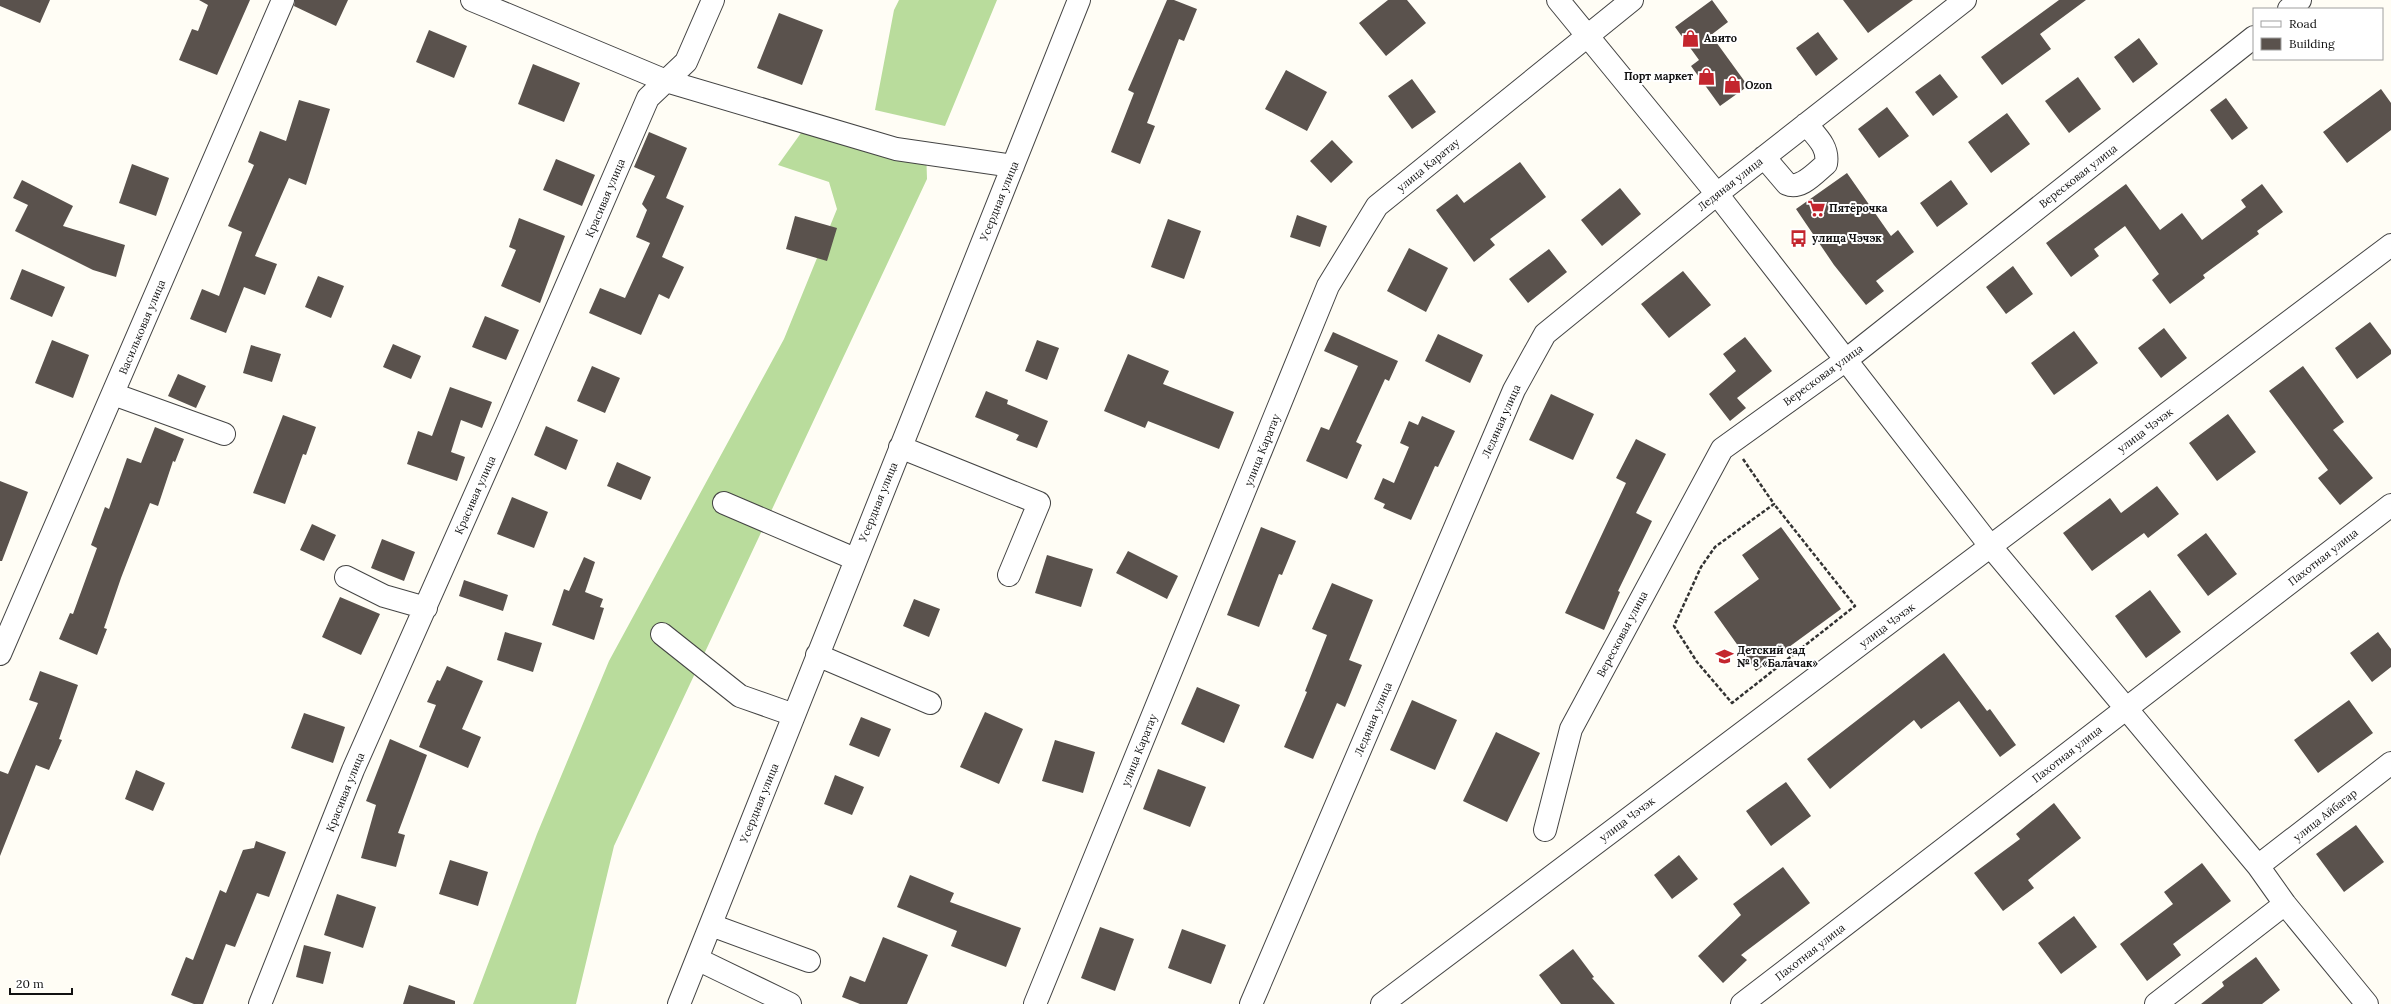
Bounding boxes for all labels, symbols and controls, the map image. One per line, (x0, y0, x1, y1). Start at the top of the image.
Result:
legend (2253, 8, 2383, 60)
text: Road (2289, 16, 2317, 31)
shop icon: Авито (1681, 28, 1701, 48)
place label: Авито (1704, 31, 1737, 45)
text: Building (2289, 36, 2335, 51)
shop icon: Порт маркет (1696, 66, 1716, 86)
place label: Порт маркет (1624, 69, 1693, 83)
shop icon: Ozon (1722, 75, 1742, 95)
place label: Ozon (1745, 78, 1772, 92)
street label: улица Каратау (1394, 135, 1462, 195)
street label: Вересковая улица (2036, 141, 2120, 211)
street label: Ледяная улица (1695, 154, 1766, 214)
street label: Красивая улица (582, 156, 628, 240)
street label: Усердная улица (976, 159, 1021, 244)
supermarket icon: Пятёрочка (1806, 198, 1826, 218)
place label: Пятёрочка (1829, 201, 1888, 215)
bus stop icon: улица Чэчэк (1789, 228, 1809, 248)
place label: улица Чэчэк (1812, 231, 1882, 245)
street label: Васильковая улица (116, 277, 168, 376)
street label: Вересковая улица (1780, 341, 1866, 409)
street label: Ледяная улица (1479, 382, 1524, 460)
street label: улица Чэчэк (2114, 404, 2176, 455)
street label: улица Каратау (1241, 412, 1283, 488)
street label: Красивая улица (451, 453, 499, 536)
street label: Усердная улица (855, 460, 900, 545)
street label: Пахотная улица (2285, 525, 2361, 589)
street label: Вересковая улица (1593, 588, 1651, 679)
street label: улица Чэчэк (1856, 599, 1918, 650)
place label: Детский сад № 8 «Балачак» (1737, 643, 1818, 670)
school or university icon: Детский сад № 8 «Балачак» (1714, 646, 1734, 666)
street label: Ледяная улица (1351, 680, 1395, 758)
street label: улица Каратау (1118, 712, 1160, 788)
street label: Пахотная улица (2029, 722, 2105, 786)
street label: Красивая улица (323, 750, 367, 834)
street label: Усердная улица (736, 761, 781, 846)
street label: улица Айбагар (2290, 786, 2360, 844)
street label: улица Чэчэк (1596, 793, 1658, 844)
street label: Пахотная улица (1772, 920, 1848, 984)
scale bar (10, 970, 72, 996)
text: 20 m (16, 976, 44, 991)

